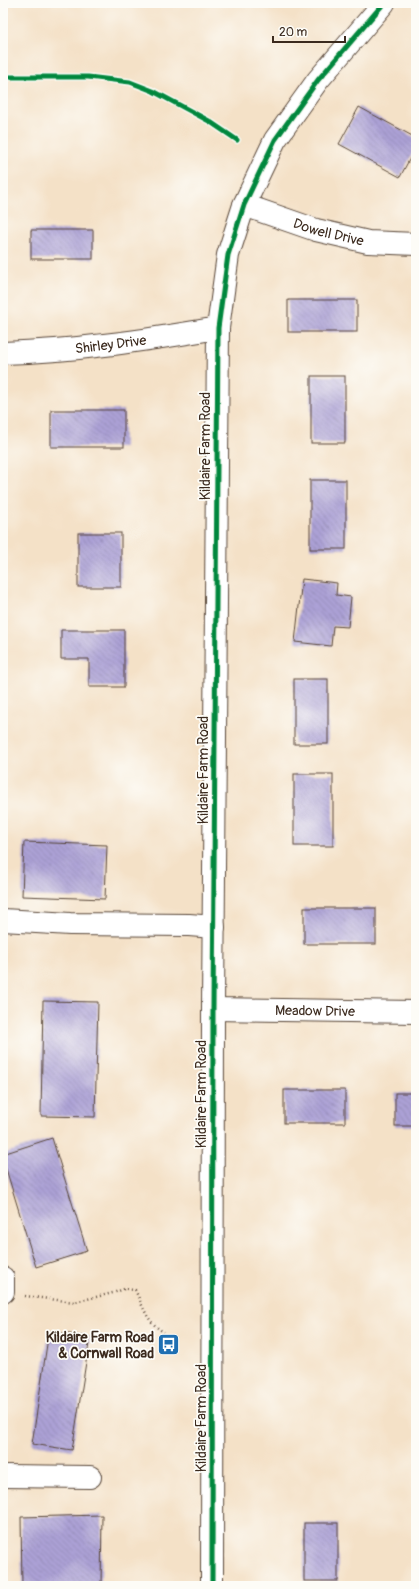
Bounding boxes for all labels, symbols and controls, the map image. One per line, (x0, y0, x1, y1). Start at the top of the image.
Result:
scale bar (273, 18, 345, 44)
text: 20 m (279, 25, 308, 40)
street label: Dowell Drive (291, 215, 366, 250)
street label: Shirley Drive (74, 332, 147, 357)
street label: Kildaire Farm Road (197, 392, 214, 500)
street label: Kildaire Farm Road (195, 716, 212, 824)
street label: Meadow Drive (275, 1002, 355, 1020)
street label: Kildaire Farm Road (193, 1040, 210, 1148)
place label: Kildaire Farm Road & Cornwall Road (46, 1329, 154, 1362)
bus stop icon: Kildaire Farm Road & Cornwall Road (156, 1332, 182, 1358)
street label: Kildaire Farm Road (193, 1364, 210, 1472)

